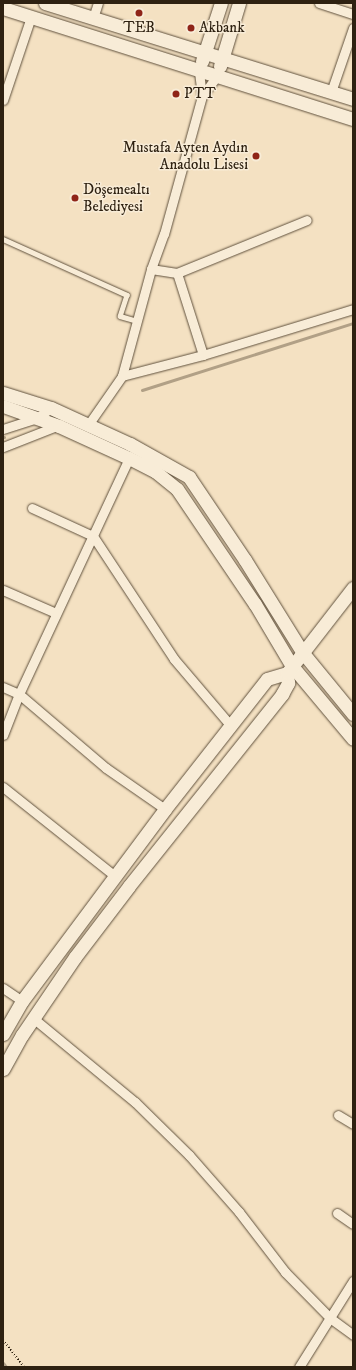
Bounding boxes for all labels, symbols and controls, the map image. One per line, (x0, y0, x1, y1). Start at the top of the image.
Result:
marker: TEB (134, 8, 144, 18)
place label: TEB (123, 19, 155, 37)
place label: Akbank (199, 19, 245, 37)
marker: Akbank (186, 23, 196, 33)
place label: PTT (184, 85, 216, 103)
marker: PTT (171, 89, 181, 99)
place label: Mustafa Ayten Aydın Anadolu Lisesi (123, 138, 248, 173)
marker: Mustafa Ayten Aydın Anadolu Lisesi (251, 151, 261, 161)
place label: Döşemealtı Belediyesi (83, 180, 150, 215)
marker: Döşemealtı Belediyesi (70, 193, 80, 203)

